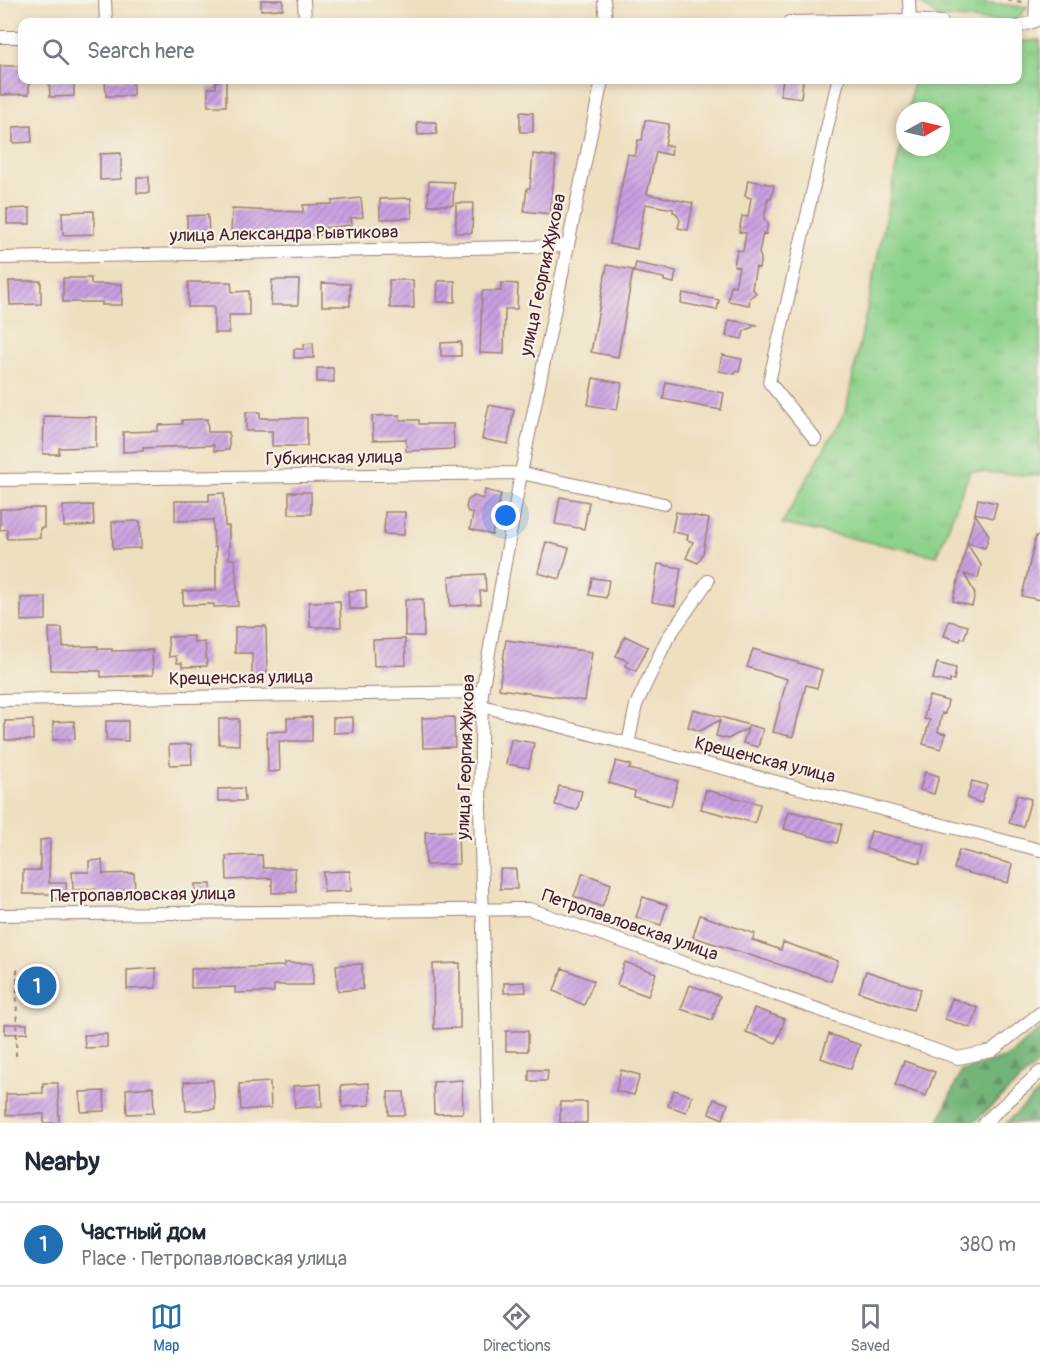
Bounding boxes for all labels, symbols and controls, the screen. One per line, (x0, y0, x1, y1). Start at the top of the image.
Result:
search box (18, 18, 1022, 84)
icon: search (39, 35, 72, 68)
text: Search here (87, 37, 194, 65)
north arrow (896, 102, 950, 156)
street label: улица Георгия Жукова (514, 192, 571, 359)
street label: улица Александра Рывтикова (168, 221, 399, 248)
street label: Губкинская улица (265, 445, 403, 471)
your location (491, 501, 520, 530)
street label: Крещенская улица (169, 665, 313, 691)
street label: улица Георгия Жукова (452, 674, 480, 841)
street label: Крещенская улица (692, 731, 838, 789)
street label: Петропавловская улица (50, 882, 236, 908)
street label: Петропавловская улица (539, 884, 721, 966)
pin: 1 (18, 964, 57, 1008)
text: Nearby (24, 1146, 100, 1178)
text: Частный дом (81, 1218, 206, 1246)
text: 1 (40, 1232, 47, 1257)
text: 380 m (959, 1232, 1016, 1257)
text: Place · Петропавловская улица (81, 1246, 347, 1271)
tab: Map (150, 1300, 183, 1356)
tab: Directions (483, 1300, 551, 1356)
tab: Saved (850, 1300, 890, 1356)

